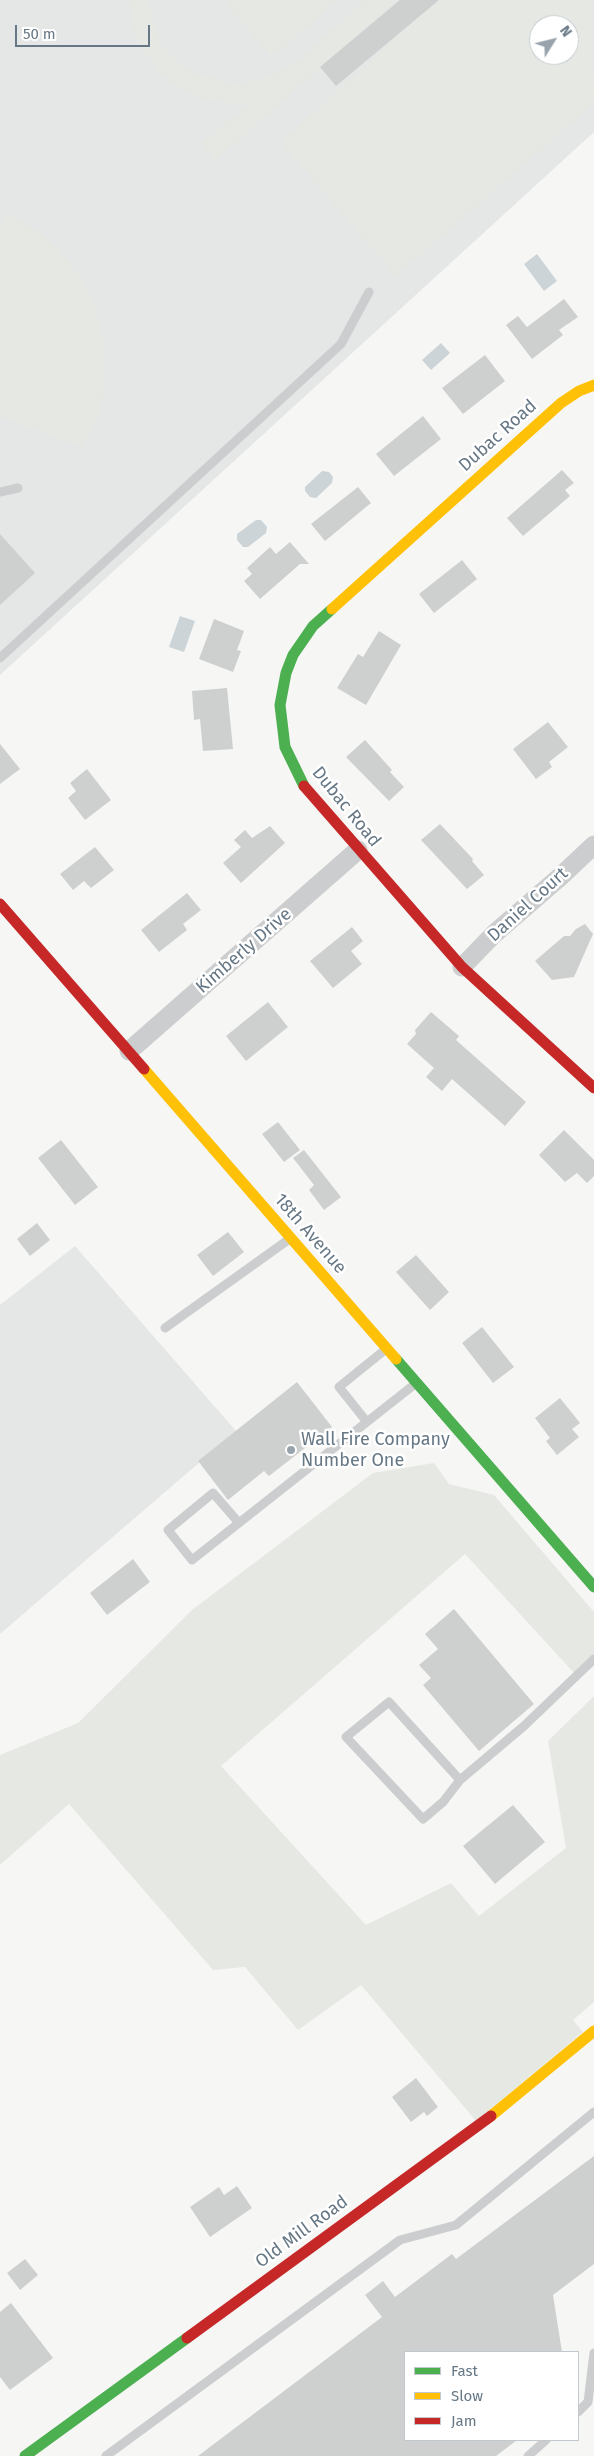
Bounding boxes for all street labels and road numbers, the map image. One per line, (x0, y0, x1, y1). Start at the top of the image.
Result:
street label: Dubac Road (455, 395, 541, 477)
street label: Dubac Road (307, 762, 385, 852)
street label: Daniel Court (483, 863, 573, 947)
street label: Kimberly Drive (192, 904, 296, 998)
street label: 18th Avenue (269, 1189, 351, 1279)
street label: Old Mill Road (252, 2191, 352, 2273)

